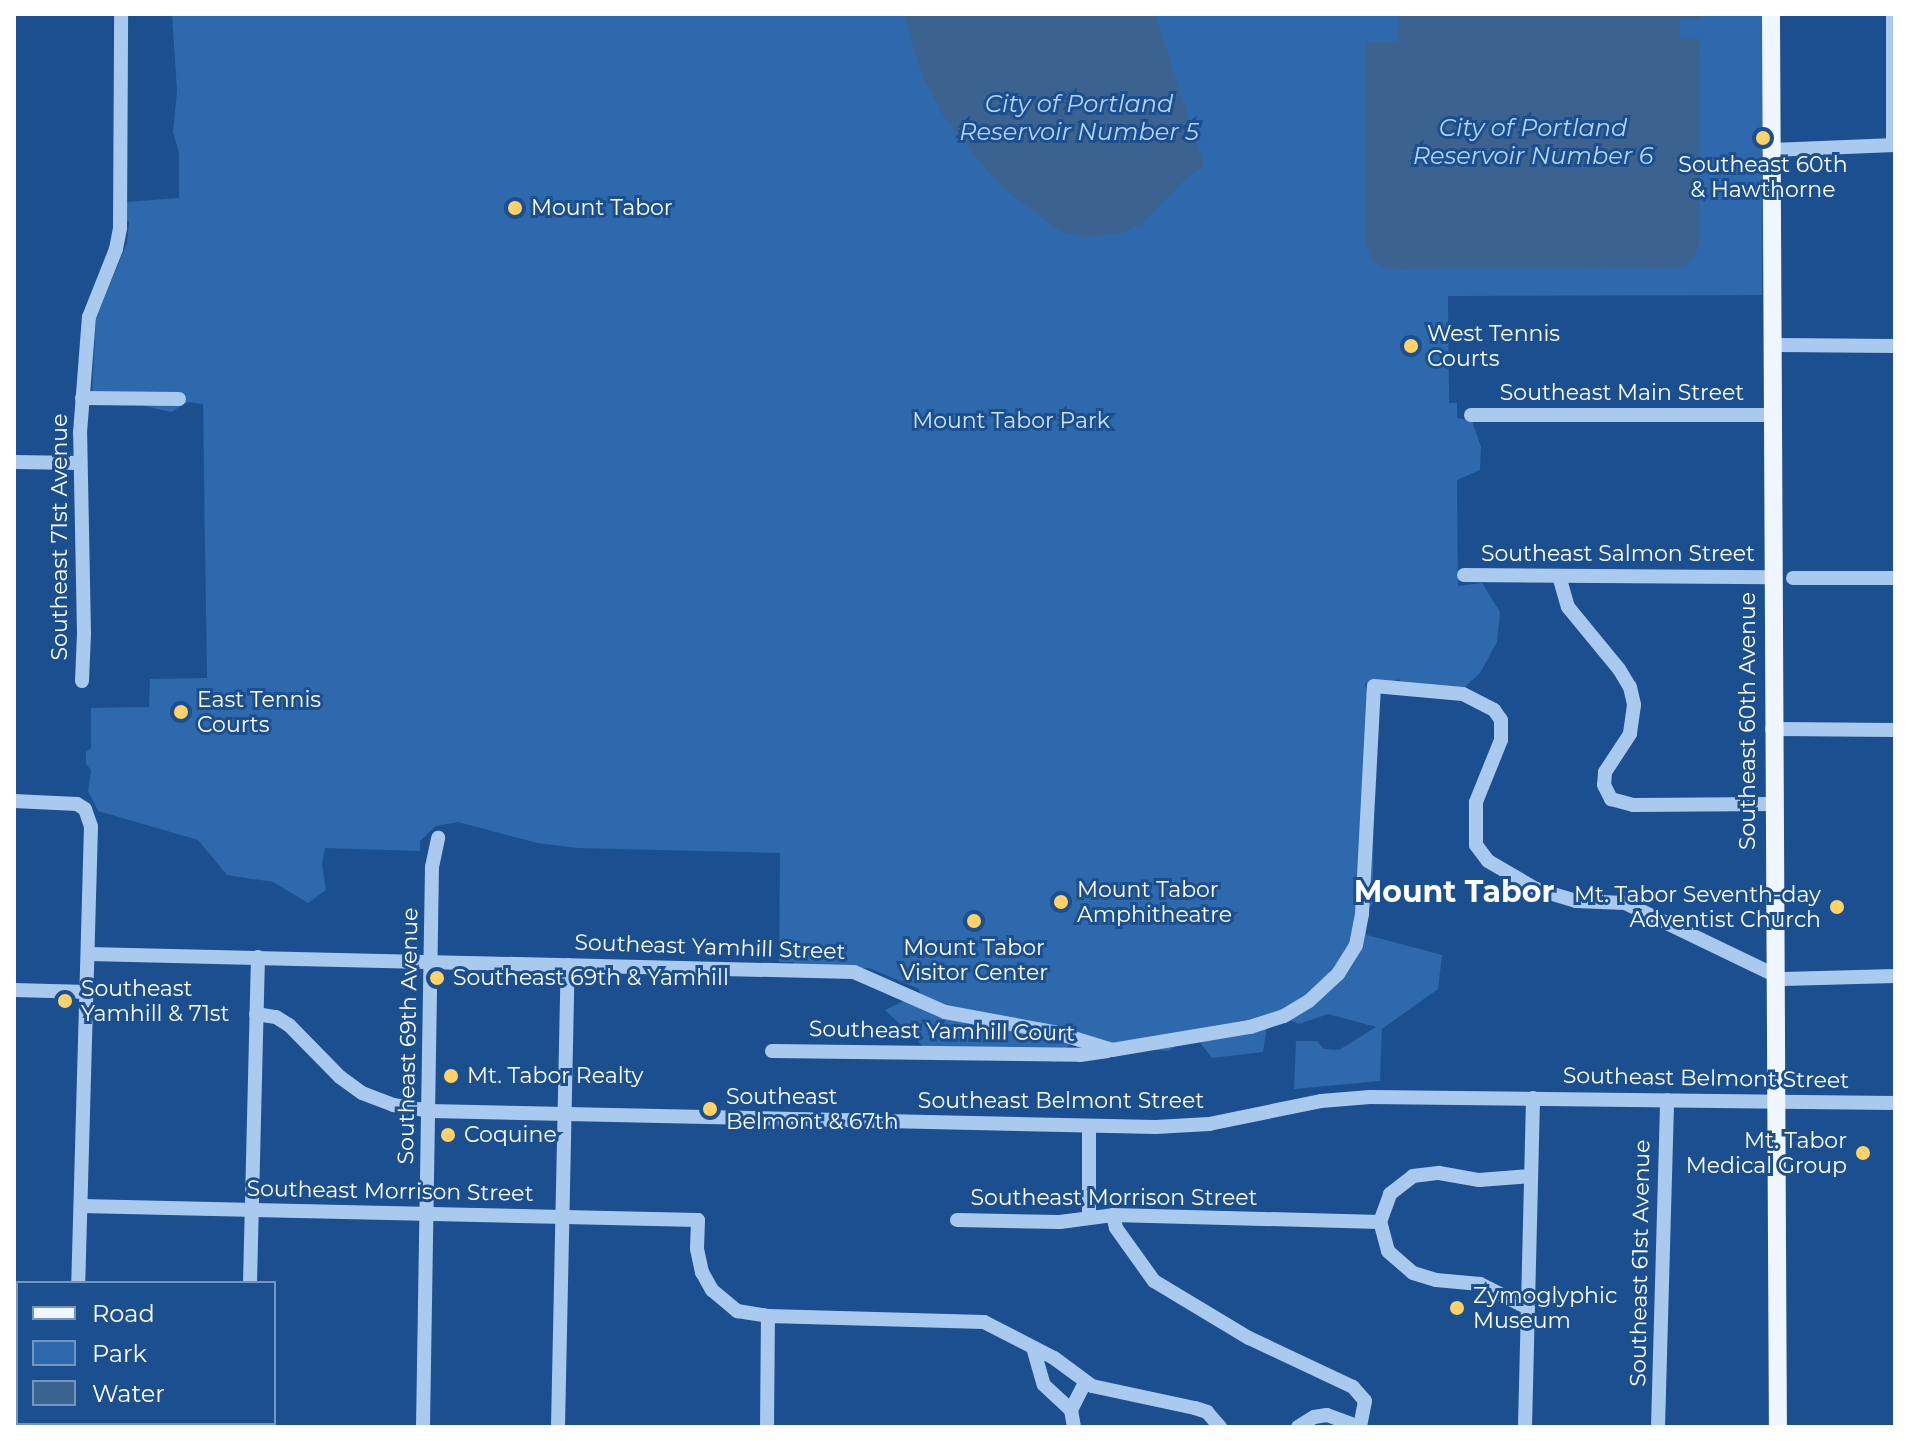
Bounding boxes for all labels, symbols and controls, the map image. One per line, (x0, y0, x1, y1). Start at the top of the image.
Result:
water label: City of Portland Reservoir Number 5 (959, 90, 1199, 146)
water label: City of Portland Reservoir Number 6 (1413, 114, 1653, 170)
marker: Southeast 60th & Hawthorne (1754, 129, 1772, 147)
place label: Southeast 60th & Hawthorne (1678, 151, 1848, 202)
place label: Mount Tabor (531, 195, 673, 221)
marker: Mount Tabor (506, 199, 524, 217)
place label: West Tennis Courts (1427, 320, 1560, 372)
marker: West Tennis Courts (1402, 337, 1420, 355)
street label: Southeast Main Street (1500, 380, 1744, 406)
park label: Mount Tabor Park (912, 408, 1110, 434)
street label: Southeast 71st Avenue (47, 414, 73, 660)
street label: Southeast Salmon Street (1481, 541, 1755, 567)
street label: Southeast 60th Avenue (1735, 592, 1761, 850)
place label: East Tennis Courts (197, 686, 321, 738)
marker: East Tennis Courts (172, 703, 190, 721)
district label: Mount Tabor (1354, 874, 1554, 910)
place label: Mount Tabor Amphitheatre (1077, 876, 1232, 928)
place label: Mt. Tabor Seventh-day Adventist Church (1574, 881, 1821, 932)
marker: Mount Tabor Amphitheatre (1052, 893, 1070, 911)
marker: Mt. Tabor Seventh-day Adventist Church (1828, 898, 1846, 916)
street label: Southeast 69th Avenue (393, 907, 423, 1165)
marker: Mount Tabor Visitor Center (965, 912, 983, 930)
street label: Southeast Yamhill Street (574, 929, 846, 965)
place label: Mount Tabor Visitor Center (900, 934, 1048, 986)
place label: Southeast 69th & Yamhill (453, 965, 729, 991)
marker: Southeast 69th & Yamhill (428, 969, 446, 987)
place label: Southeast Yamhill & 71st (81, 975, 230, 1026)
marker: Southeast Yamhill & 71st (56, 992, 74, 1010)
street label: Southeast Yamhill Court (809, 1015, 1075, 1047)
street label: Southeast Belmont Street (1563, 1062, 1849, 1094)
place label: Mt. Tabor Realty (467, 1063, 644, 1089)
marker: Mt. Tabor Realty (442, 1067, 460, 1085)
place label: Southeast Belmont & 67th (726, 1083, 899, 1134)
street label: Southeast Belmont Street (918, 1088, 1204, 1114)
marker: Southeast Belmont & 67th (701, 1100, 719, 1118)
place label: Coquine (464, 1122, 557, 1148)
marker: Coquine (439, 1126, 457, 1144)
place label: Mt. Tabor Medical Group (1686, 1127, 1847, 1178)
street label: Southeast 61st Avenue (1625, 1139, 1655, 1387)
marker: Mt. Tabor Medical Group (1854, 1144, 1872, 1162)
street label: Southeast Morrison Street (246, 1175, 534, 1207)
street label: Southeast Morrison Street (971, 1185, 1257, 1211)
legend (16, 1281, 276, 1425)
place label: Zymoglyphic Museum (1473, 1282, 1617, 1334)
text: Road (92, 1299, 155, 1328)
marker: Zymoglyphic Museum (1448, 1299, 1466, 1317)
text: Park (92, 1339, 147, 1368)
text: Water (92, 1379, 165, 1408)

